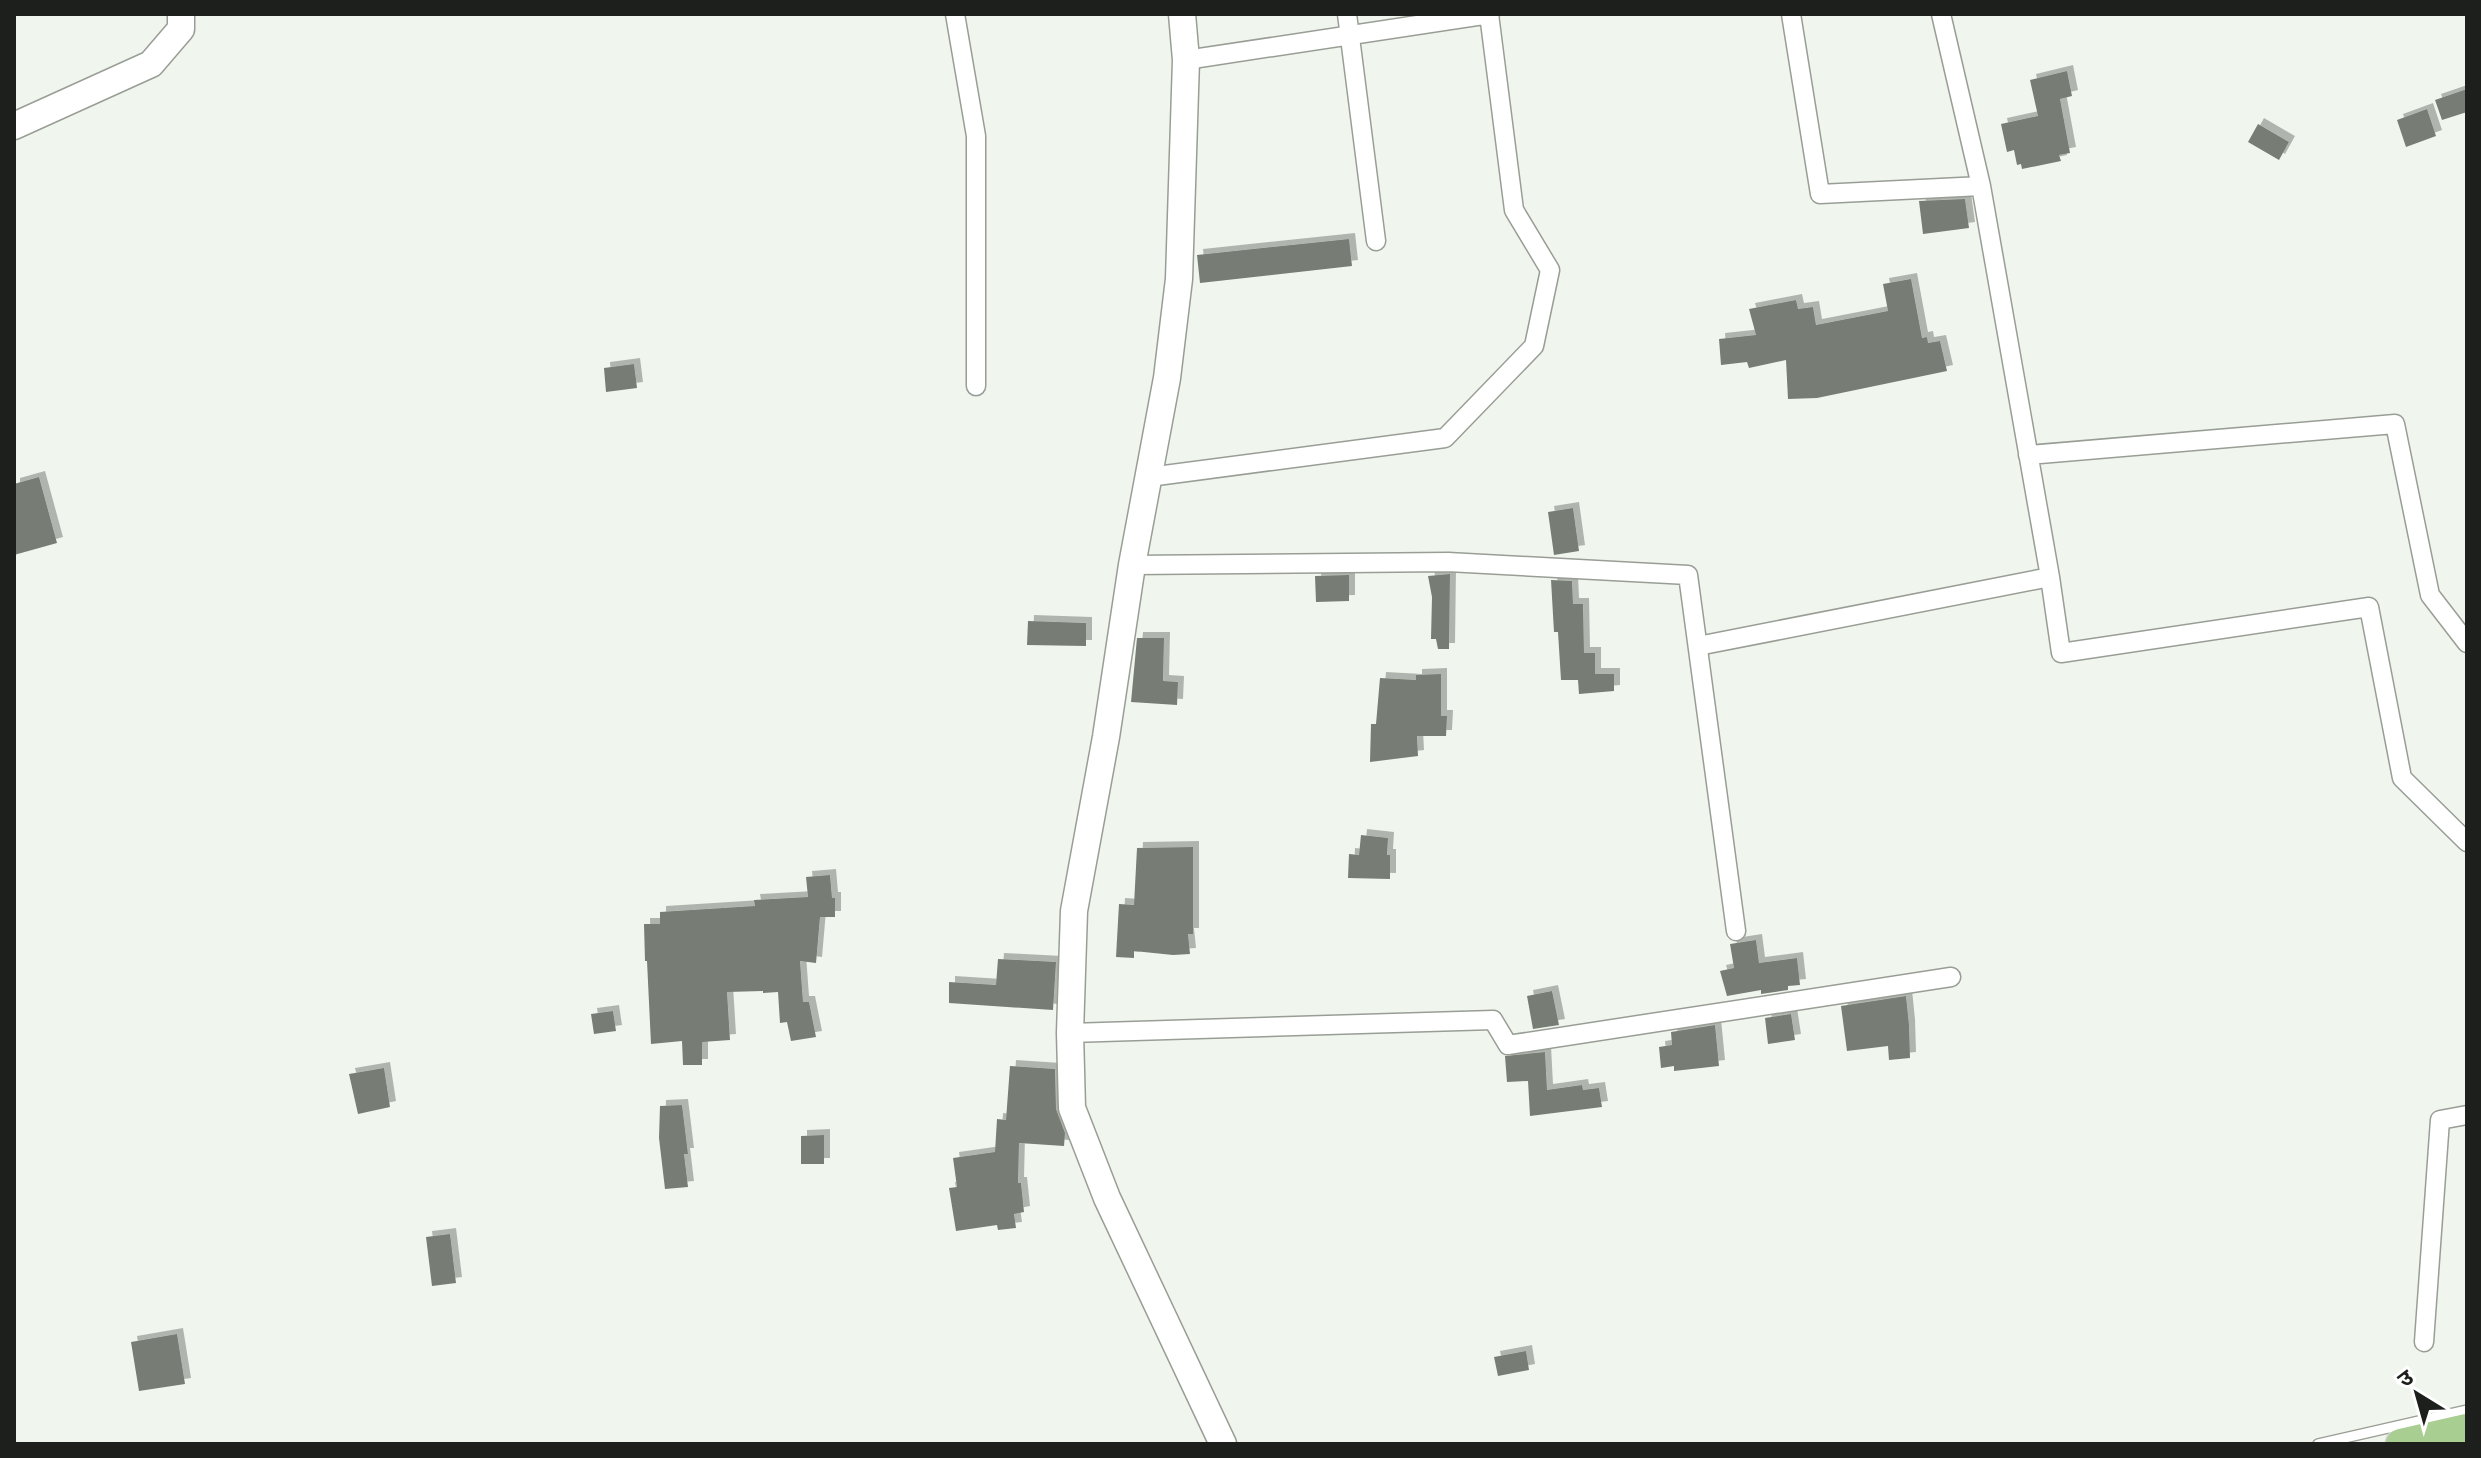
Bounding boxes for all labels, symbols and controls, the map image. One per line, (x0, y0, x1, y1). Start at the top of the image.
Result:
north arrow (2377, 1354, 2457, 1434)
text: उ (2390, 1361, 2419, 1393)

